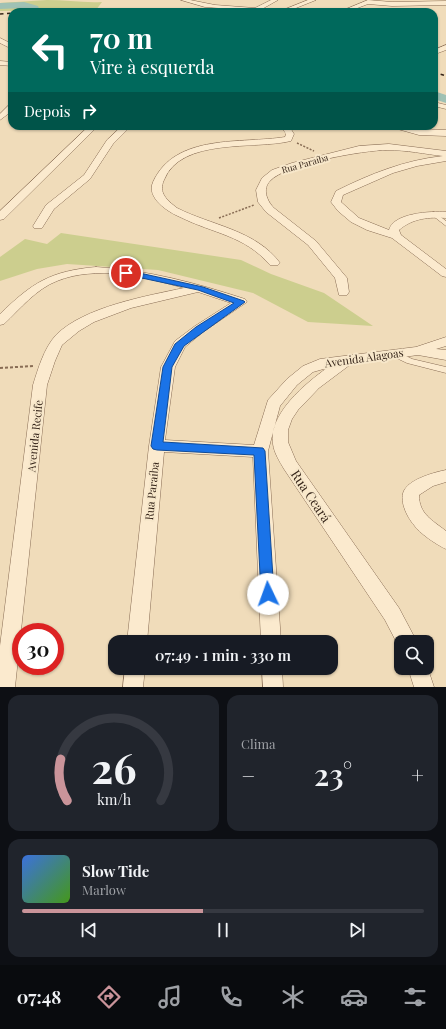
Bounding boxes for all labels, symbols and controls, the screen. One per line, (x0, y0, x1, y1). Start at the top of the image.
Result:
text: 70 m (90, 19, 153, 56)
icon: left (24, 24, 76, 76)
text: Vire à esquerda (90, 55, 215, 79)
icon: right (78, 100, 100, 122)
text: Depois (24, 101, 70, 121)
street label: Rua Paraíba (280, 151, 330, 175)
pin (109, 256, 143, 290)
icon: arrive (115, 262, 137, 284)
street label: Avenida Alagoas (323, 345, 404, 371)
street label: Avenida Recife (23, 399, 46, 474)
street label: Rua Paraíba (141, 460, 162, 521)
street label: Rua Ceará (288, 466, 335, 526)
position arrow (247, 573, 289, 615)
speed limit sign: 30 (12, 623, 64, 675)
map controls (394, 635, 434, 675)
button: search (394, 635, 434, 675)
text: 07:49 · 1 min · 330 m (155, 645, 291, 665)
text: Clima (241, 735, 276, 752)
text: 26 (91, 739, 136, 794)
text: 23° (314, 754, 352, 794)
text: − (241, 760, 255, 790)
text: + (411, 760, 424, 790)
text: km/h (96, 790, 131, 809)
text: Slow Tide (82, 861, 149, 881)
text: Marlow (82, 881, 126, 898)
icon: previous (78, 919, 100, 941)
icon: pause (212, 919, 234, 941)
icon: next (346, 919, 368, 941)
icon: directions (95, 983, 123, 1011)
icon: music (156, 983, 184, 1011)
icon: phone (217, 983, 245, 1011)
icon: climate (279, 983, 307, 1011)
icon: car (340, 983, 368, 1011)
icon: filters (401, 983, 429, 1011)
text: 07:48 (17, 985, 61, 1009)

